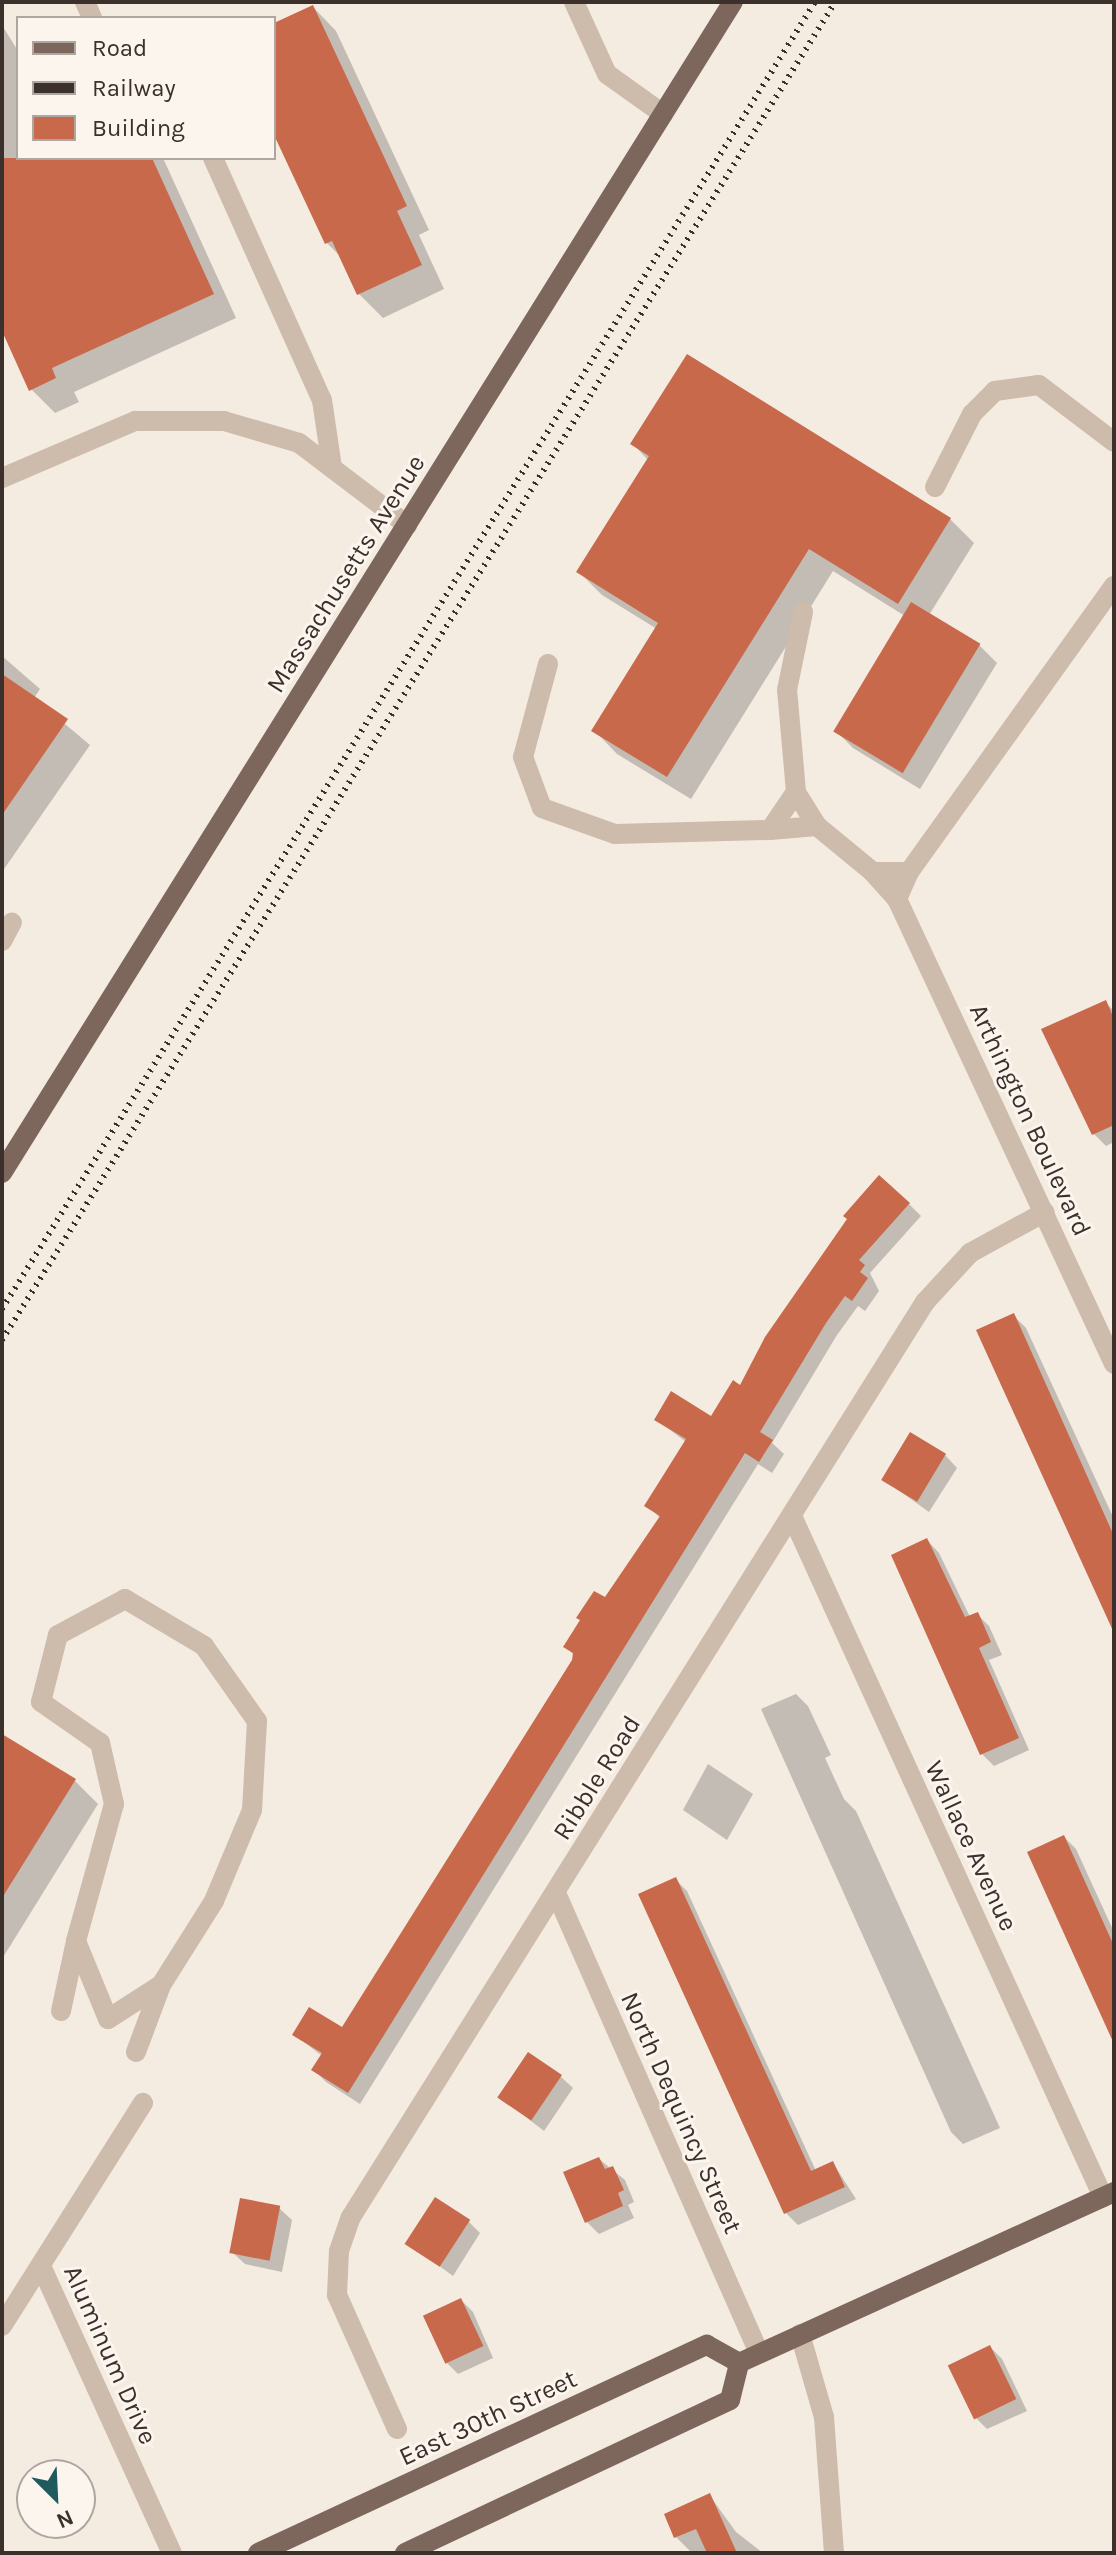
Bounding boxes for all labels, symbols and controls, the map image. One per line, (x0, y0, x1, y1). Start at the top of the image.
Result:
legend (16, 16, 276, 160)
text: Road (92, 34, 147, 62)
text: Railway (92, 74, 176, 102)
text: Building (92, 114, 185, 142)
street label: Massachusetts Avenue (260, 449, 432, 699)
street label: Arthington Boulevard (962, 999, 1098, 1241)
street label: Ribble Road (546, 1710, 648, 1846)
street label: Wallace Avenue (918, 1756, 1024, 1936)
street label: North Dequincy Street (614, 1987, 748, 2239)
street label: Aluminum Drive (57, 2261, 163, 2449)
street label: East 30th Street (394, 2363, 582, 2473)
north arrow (16, 2459, 96, 2539)
text: N (52, 2504, 77, 2534)

